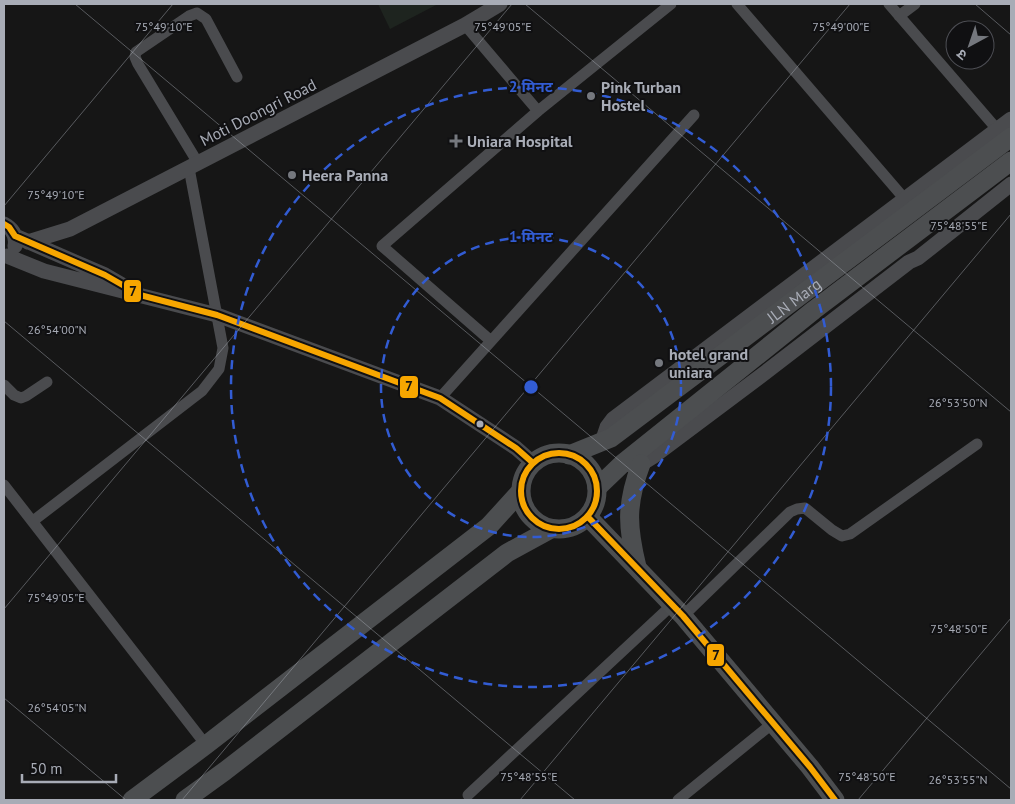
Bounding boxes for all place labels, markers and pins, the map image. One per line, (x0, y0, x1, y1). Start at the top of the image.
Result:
place label: Pink Turban Hostel (601, 77, 681, 115)
marker: Pink Turban Hostel (585, 90, 597, 102)
place label: Uniara Hospital (467, 131, 573, 151)
marker: Uniara Hospital (449, 134, 463, 148)
place label: Heera Panna (302, 165, 388, 185)
marker: Heera Panna (286, 169, 298, 181)
place label: hotel grand uniara (669, 344, 748, 382)
marker: hotel grand uniara (653, 357, 665, 369)
centre of rings (522, 378, 540, 396)
unlabelled marker (475, 419, 485, 429)

